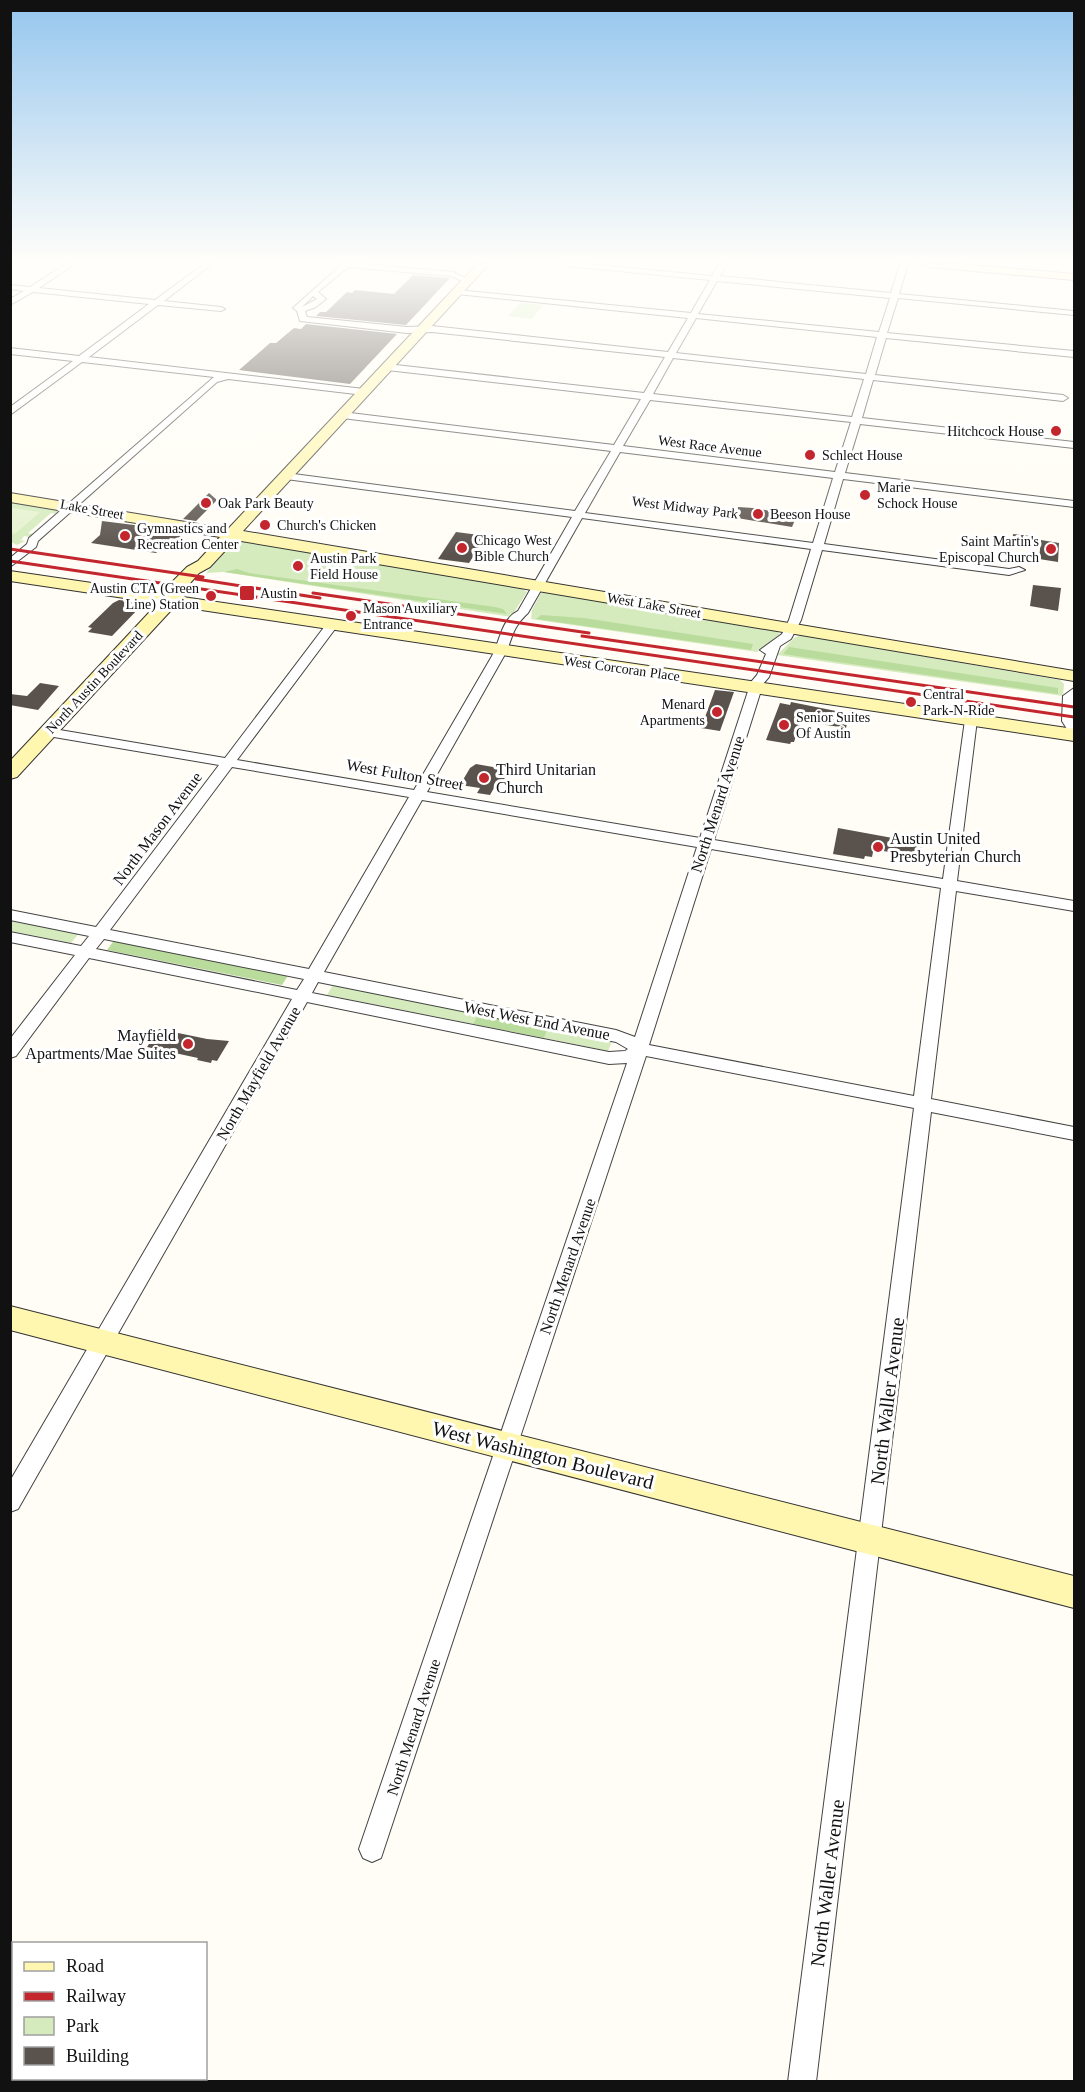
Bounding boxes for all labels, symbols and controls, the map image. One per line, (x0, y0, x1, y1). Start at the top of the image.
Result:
place label: Hitchcock House (947, 424, 1044, 439)
marker: Hitchcock House (1049, 424, 1063, 438)
street label: West Race Avenue (657, 433, 763, 460)
marker: Schlect House (803, 448, 817, 462)
place label: Schlect House (822, 448, 902, 463)
place label: Marie Schock House (877, 480, 958, 511)
marker: Marie Schock House (858, 488, 872, 502)
street label: West Midway Park (631, 494, 739, 521)
marker: Oak Park Beauty (199, 496, 213, 510)
place label: Oak Park Beauty (218, 496, 314, 511)
street label: Lake Street (59, 497, 125, 522)
marker: Beeson House (751, 507, 765, 521)
place label: Beeson House (770, 507, 851, 522)
marker: Church's Chicken (258, 518, 272, 532)
place label: Church's Chicken (277, 518, 376, 533)
place label: Gymnastics and Recreation Center (137, 521, 239, 552)
marker: Gymnastics and Recreation Center (118, 529, 132, 543)
place label: Chicago West Bible Church (474, 533, 552, 564)
place label: Saint Martin's Episcopal Church (939, 534, 1039, 565)
marker: Chicago West Bible Church (455, 541, 469, 555)
marker: Saint Martin's Episcopal Church (1044, 542, 1058, 556)
place label: Austin Park Field House (310, 551, 378, 582)
marker: Austin Park Field House (291, 559, 305, 573)
place label: Austin CTA (Green Line) Station (90, 581, 199, 613)
marker: Austin (238, 584, 256, 602)
place label: Austin (260, 586, 297, 601)
marker: Austin CTA (Green Line) Station (204, 589, 218, 603)
street label: West Lake Street (606, 590, 702, 621)
place label: Mason Auxiliary Entrance (363, 601, 458, 632)
marker: Mason Auxiliary Entrance (344, 609, 358, 623)
street label: North Austin Boulevard (43, 628, 146, 737)
street label: West Corcoran Place (563, 653, 681, 684)
place label: Central Park-N-Ride (923, 687, 995, 718)
marker: Central Park-N-Ride (904, 695, 918, 709)
place label: Menard Apartments (640, 697, 705, 728)
marker: Menard Apartments (710, 705, 724, 719)
place label: Senior Suites Of Austin (796, 710, 870, 741)
marker: Senior Suites Of Austin (777, 718, 791, 732)
street label: North Menard Avenue (687, 734, 748, 875)
street label: West Fulton Street (345, 756, 465, 793)
place label: Third Unitarian Church (496, 761, 596, 796)
street label: North Mason Avenue (110, 769, 205, 888)
marker: Third Unitarian Church (477, 771, 491, 785)
place label: Austin United Presbyterian Church (890, 830, 1021, 866)
marker: Austin United Presbyterian Church (871, 840, 885, 854)
street label: West West End Avenue (462, 998, 611, 1043)
street label: North Mayfield Avenue (213, 1003, 305, 1144)
place label: Mayfield Apartments/Mae Suites (25, 1027, 176, 1063)
marker: Mayfield Apartments/Mae Suites (181, 1037, 195, 1051)
street label: North Menard Avenue (536, 1196, 599, 1336)
street label: North Waller Avenue (866, 1316, 908, 1486)
street label: West Washington Boulevard (430, 1417, 656, 1494)
street label: North Menard Avenue (383, 1657, 444, 1798)
street label: North Waller Avenue (806, 1798, 848, 1968)
legend (12, 1942, 207, 2080)
text: Road (66, 1956, 104, 1976)
text: Railway (66, 1986, 126, 2006)
text: Park (66, 2016, 99, 2036)
text: Building (66, 2046, 129, 2066)

